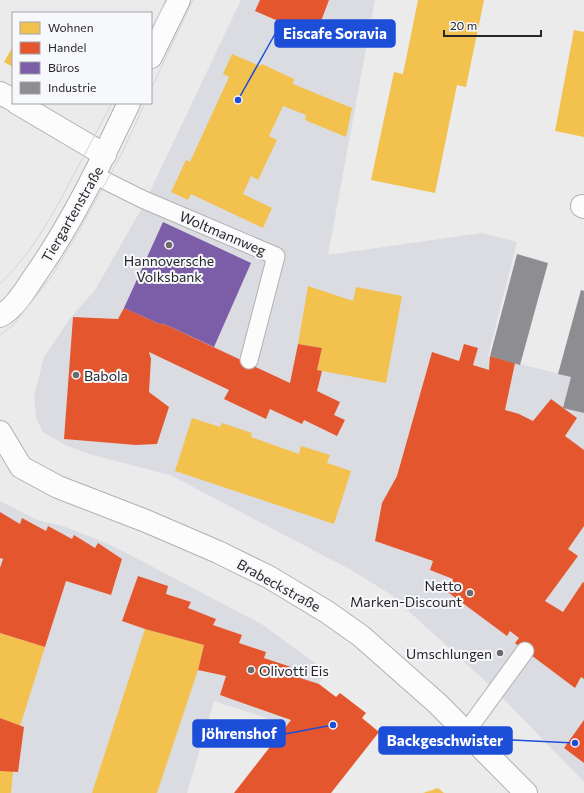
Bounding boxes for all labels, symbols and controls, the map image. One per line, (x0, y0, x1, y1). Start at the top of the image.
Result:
legend (12, 12, 152, 104)
scale bar (444, 12, 541, 38)
text: 20 m (450, 18, 477, 32)
text: Wohnen (48, 20, 94, 34)
callout: Eiscafe Soravia (275, 20, 395, 47)
text: Eiscafe Soravia (283, 24, 387, 42)
text: Handel (48, 40, 86, 54)
text: Büros (48, 60, 80, 74)
text: Industrie (48, 80, 96, 94)
street label: Tiergartenstraße (38, 163, 106, 265)
street label: Woltmannweg (177, 207, 269, 259)
marker: Hannoversche Volksbank (164, 240, 174, 250)
place label: Hannoversche Volksbank (124, 252, 214, 285)
place label: Babola (84, 367, 128, 384)
marker: Babola (71, 370, 81, 380)
street label: Brabeckstraße (234, 555, 324, 615)
place label: Netto Marken-Discount (350, 577, 462, 610)
marker: Netto Marken-Discount (465, 588, 475, 598)
place label: Umschlungen (406, 645, 492, 662)
marker: Umschlungen (495, 648, 505, 658)
place label: Olivotti Eis (259, 662, 329, 679)
marker: Olivotti Eis (246, 665, 256, 675)
callout: Jöhrenshof (193, 720, 285, 747)
text: Jöhrenshof (201, 724, 278, 742)
callout: Backgeschwister (379, 727, 512, 754)
text: Backgeschwister (387, 731, 503, 749)

